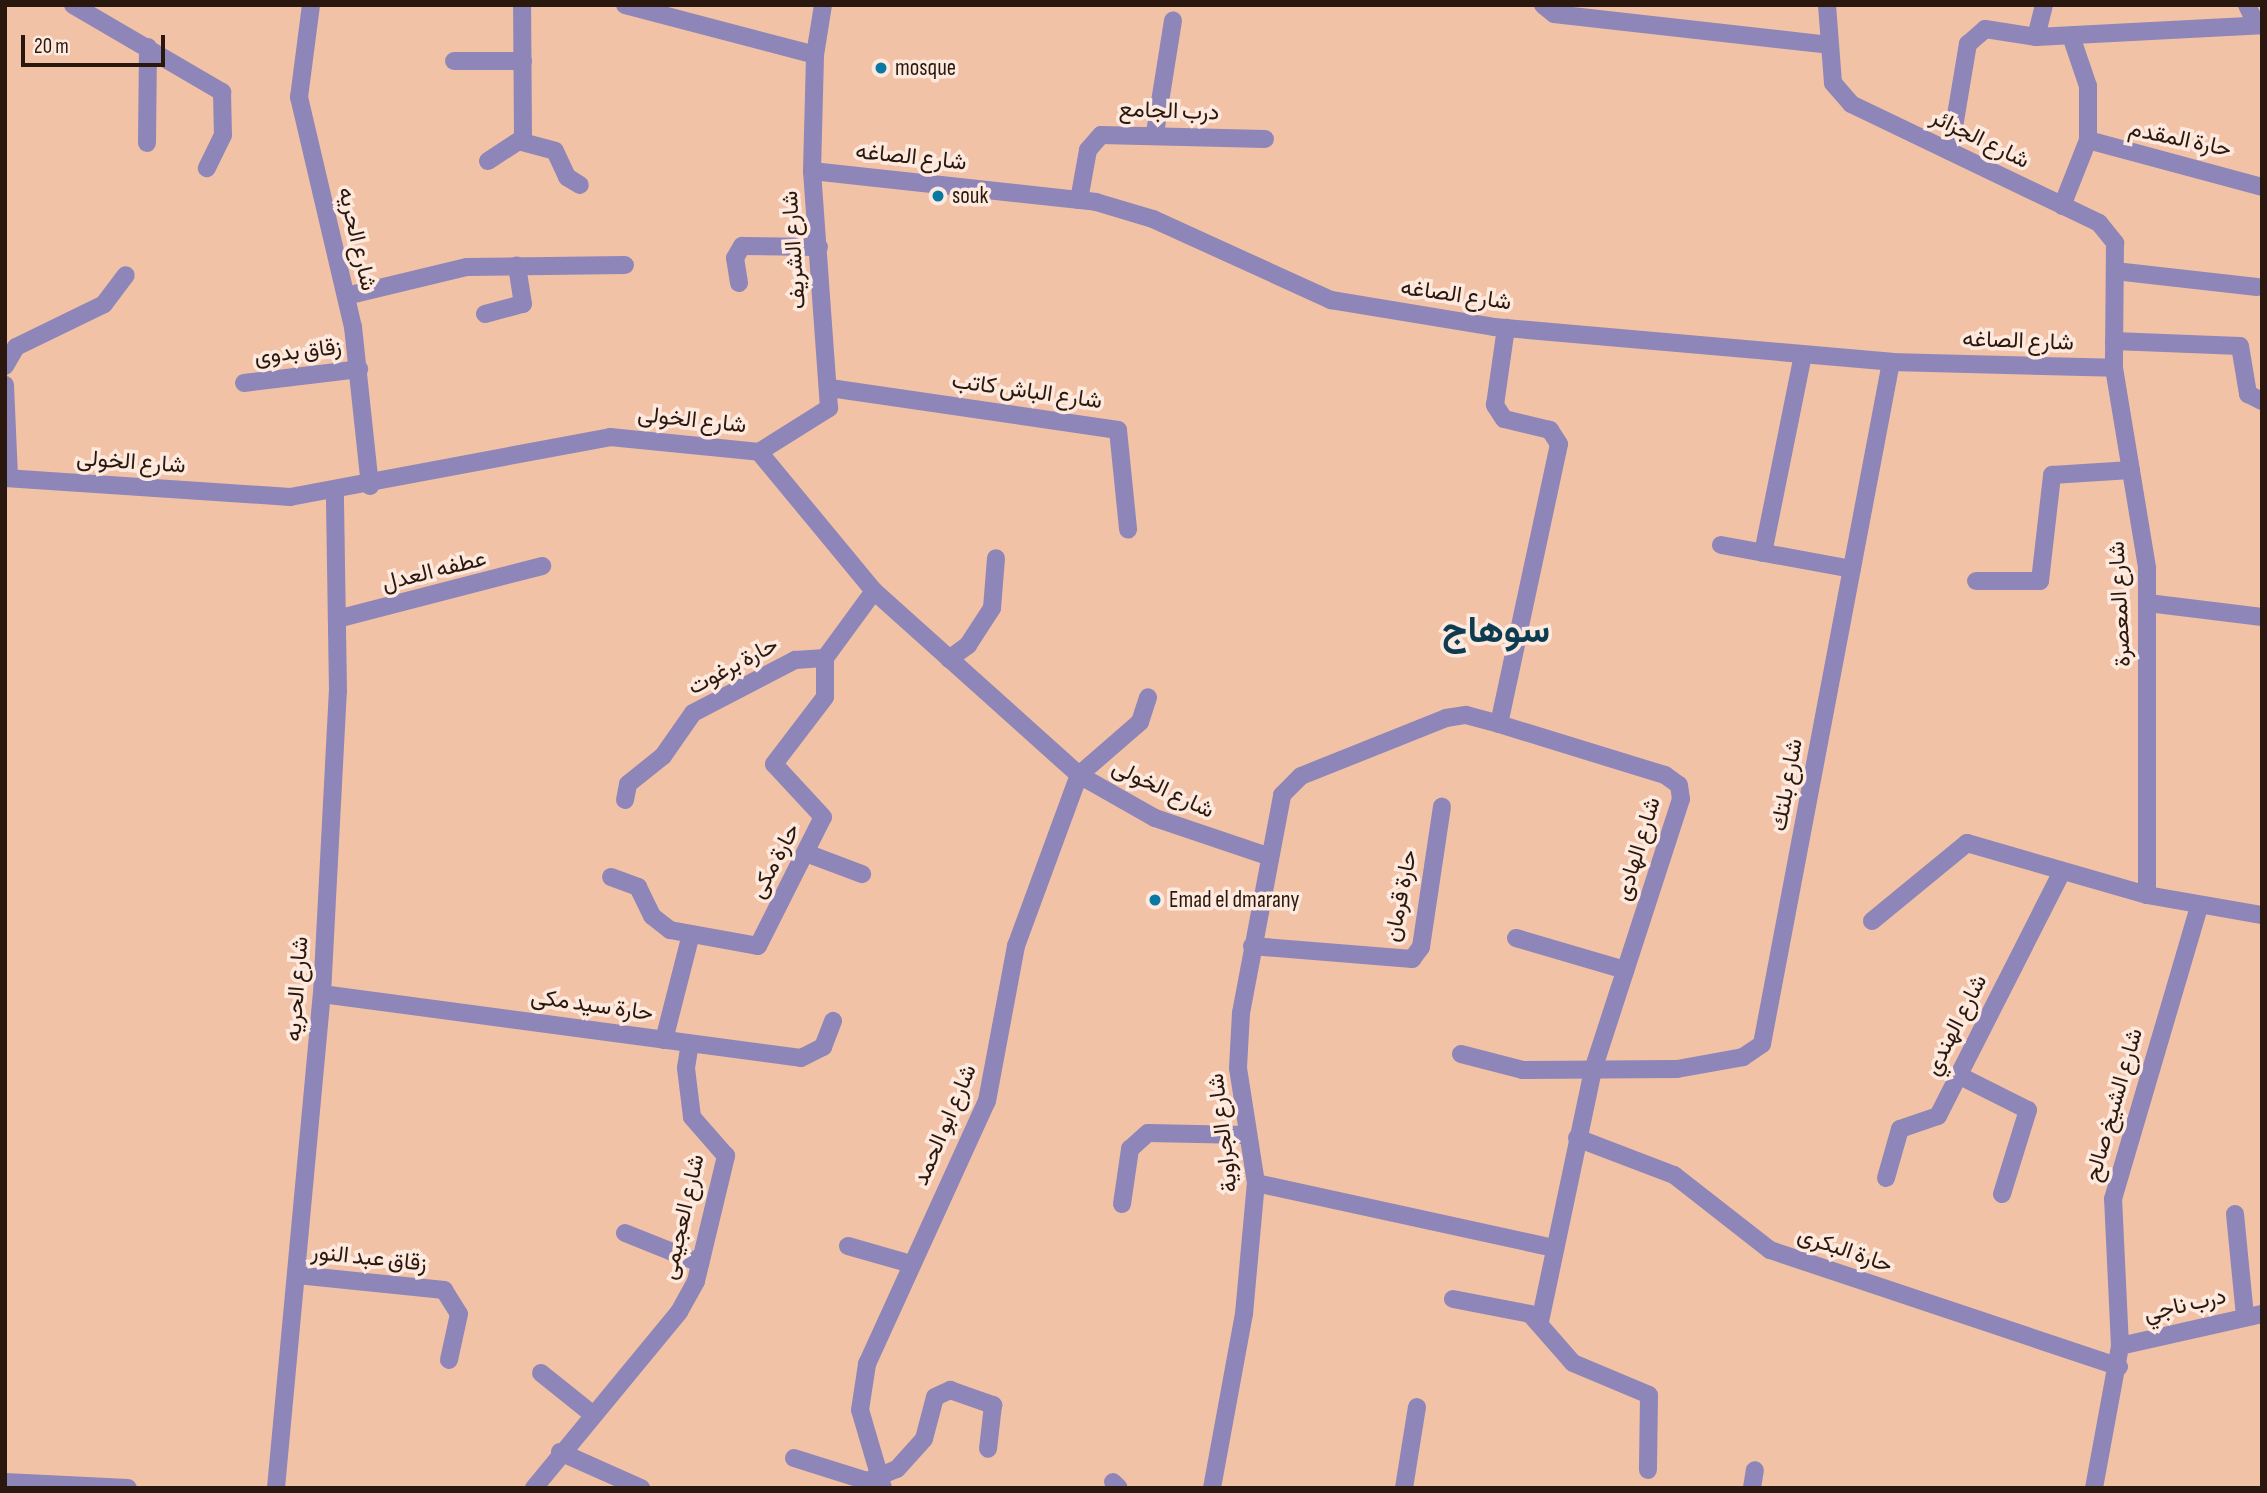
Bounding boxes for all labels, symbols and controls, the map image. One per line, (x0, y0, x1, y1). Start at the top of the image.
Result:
scale bar (24, 21, 168, 65)
text: 20 m (34, 34, 69, 59)
place label: mosque (895, 54, 956, 82)
marker: mosque (873, 60, 889, 76)
street label: درب الجامع (1118, 95, 1220, 127)
street label: شارع الجزائر (1926, 103, 2034, 175)
street label: حارة المقدم (2126, 115, 2234, 163)
street label: شارع الصاغه (854, 137, 968, 177)
place label: souk (952, 182, 988, 210)
street label: شارع الحريه (332, 184, 382, 294)
marker: souk (930, 188, 946, 204)
street label: شارع الشريف (776, 190, 812, 310)
street label: شارع الصاغه (1399, 274, 1513, 316)
street label: شارع الصاغه (1962, 325, 2074, 357)
street label: زقاق بدوى (253, 333, 343, 371)
street label: شارع الباش كاتب (950, 367, 1104, 415)
street label: شارع الخولى (636, 401, 748, 439)
street label: شارع الخولى (76, 444, 186, 480)
street label: شارع المعصرة (2103, 540, 2137, 668)
street label: عطفه العدل (379, 545, 489, 597)
district label: سوهاج (1442, 609, 1550, 653)
street label: حارة برغوت (683, 631, 783, 701)
street label: شارع بلتك (1765, 736, 1809, 834)
street label: شارع الخولى (1108, 753, 1218, 825)
street label: شارع الهادى (1609, 794, 1667, 904)
street label: حارة مكى (744, 819, 806, 903)
street label: حارة قرمان (1379, 848, 1423, 944)
place label: Emad el dmarany (1169, 886, 1299, 914)
marker: Emad el dmarany (1147, 892, 1163, 908)
street label: شارع الحريه (280, 935, 314, 1043)
street label: شارع الهندي (1919, 970, 1993, 1080)
street label: حارة سيد مكى (529, 983, 655, 1027)
street label: شارع الشيخ صالح (2079, 1025, 2149, 1185)
street label: شارع ابو الحمد (907, 1060, 983, 1190)
street label: شارع الجراوية (1202, 1072, 1244, 1194)
street label: شارع العجيمى (655, 1152, 711, 1282)
street label: حارة البكرى (1794, 1221, 1896, 1279)
street label: زقاق عبد النور (310, 1238, 428, 1278)
street label: درب ناجي (2141, 1282, 2229, 1328)

